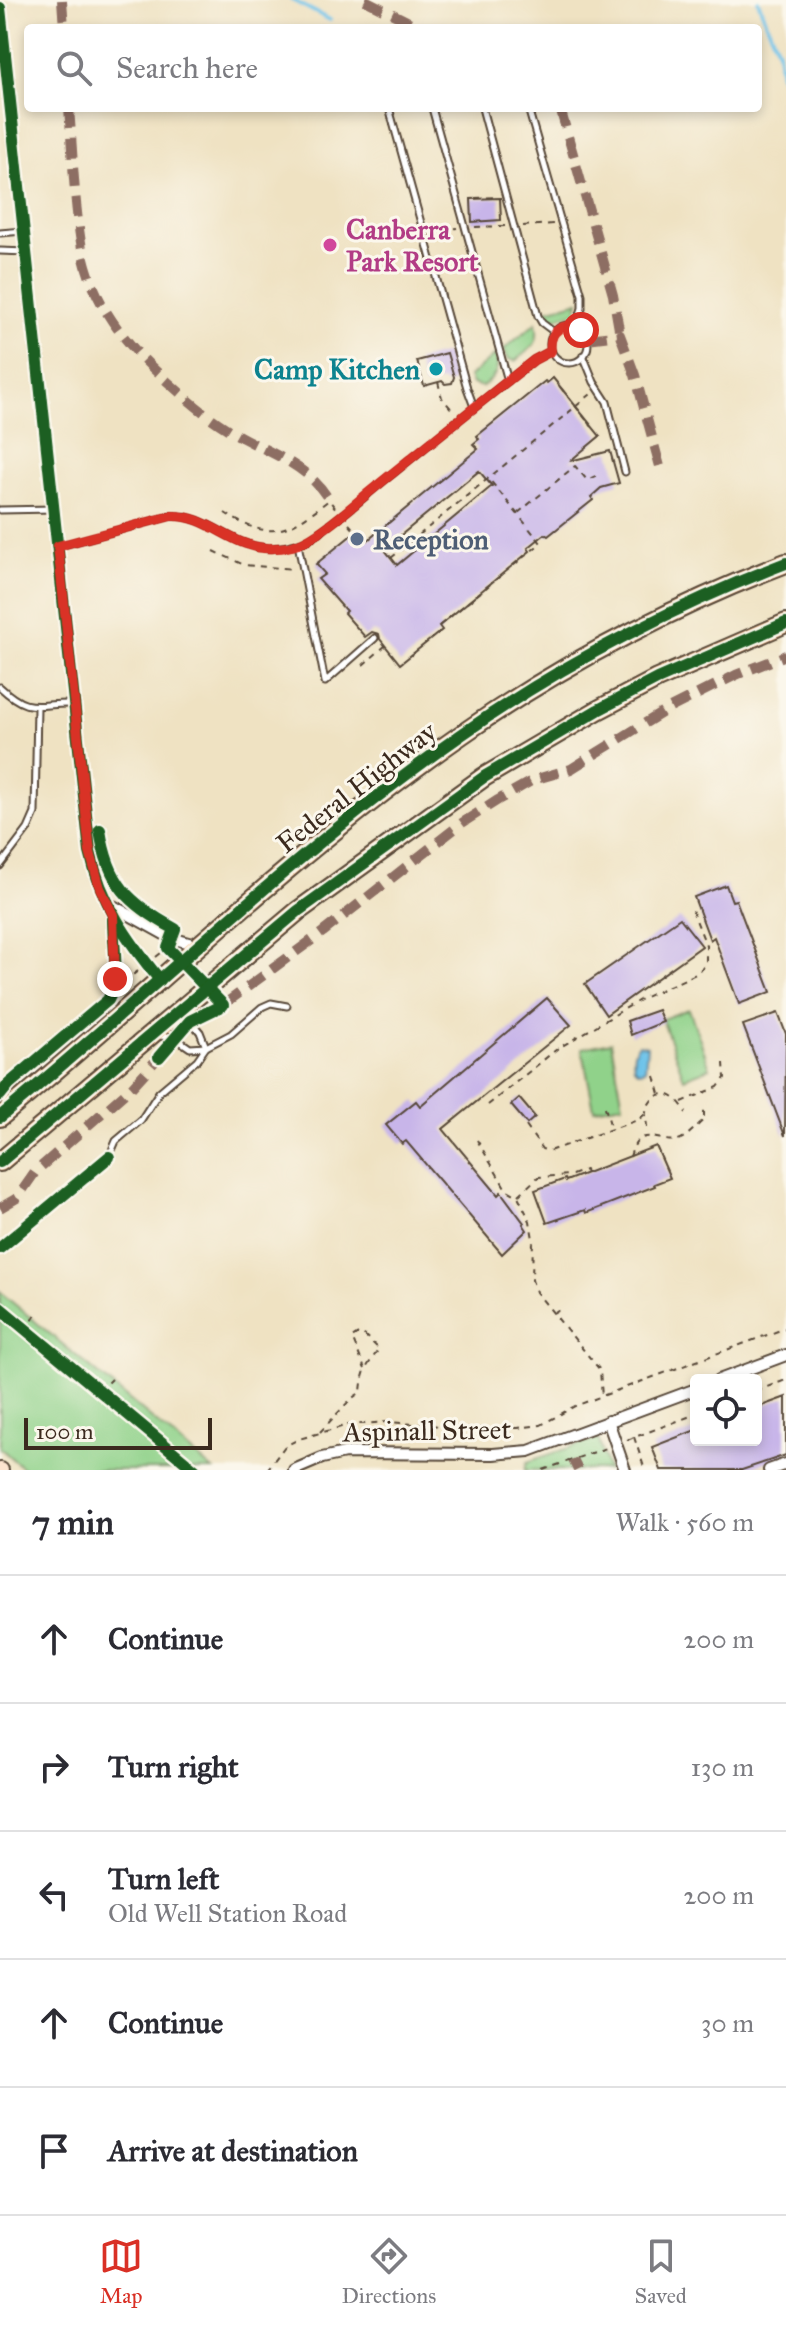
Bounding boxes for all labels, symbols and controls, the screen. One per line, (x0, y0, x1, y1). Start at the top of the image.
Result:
search box (24, 24, 762, 112)
icon: search (52, 46, 96, 90)
text: Search here (116, 50, 258, 86)
place label: Canberra Park Resort (346, 212, 479, 279)
marker: Canberra Park Resort (321, 236, 339, 254)
route start (563, 312, 599, 348)
place label: Camp Kitchen (254, 352, 420, 387)
marker: Camp Kitchen (427, 360, 445, 378)
place label: Reception (373, 522, 489, 557)
marker: Reception (348, 530, 366, 548)
street label: Federal Highway (269, 713, 444, 861)
route end (97, 961, 133, 997)
map controls (690, 1374, 762, 1446)
button: locate (690, 1374, 762, 1446)
street label: Aspinall Street (341, 1412, 512, 1449)
scale bar (24, 1414, 212, 1450)
text: 100 m (36, 1418, 93, 1445)
text: 7 min (32, 1502, 114, 1543)
text: Walk · 560 m (616, 1506, 754, 1538)
icon: ahead (32, 1617, 76, 1661)
text: Continue (108, 1621, 223, 1657)
text: 200 m (683, 1623, 754, 1655)
icon: right (32, 1745, 76, 1789)
text: Turn right (108, 1749, 239, 1785)
text: 130 m (691, 1751, 754, 1783)
text: Turn left (108, 1861, 219, 1897)
icon: left (32, 1873, 76, 1917)
text: 200 m (683, 1879, 754, 1911)
text: Old Well Station Road (108, 1897, 347, 1929)
icon: ahead (32, 2001, 76, 2045)
text: Continue (108, 2005, 223, 2041)
text: 30 m (701, 2007, 754, 2039)
icon: arrive (32, 2129, 76, 2173)
text: Arrive at destination (108, 2133, 358, 2169)
tab: Map (99, 2234, 143, 2309)
tab: Directions (341, 2234, 436, 2309)
tab: Saved (635, 2234, 687, 2309)

